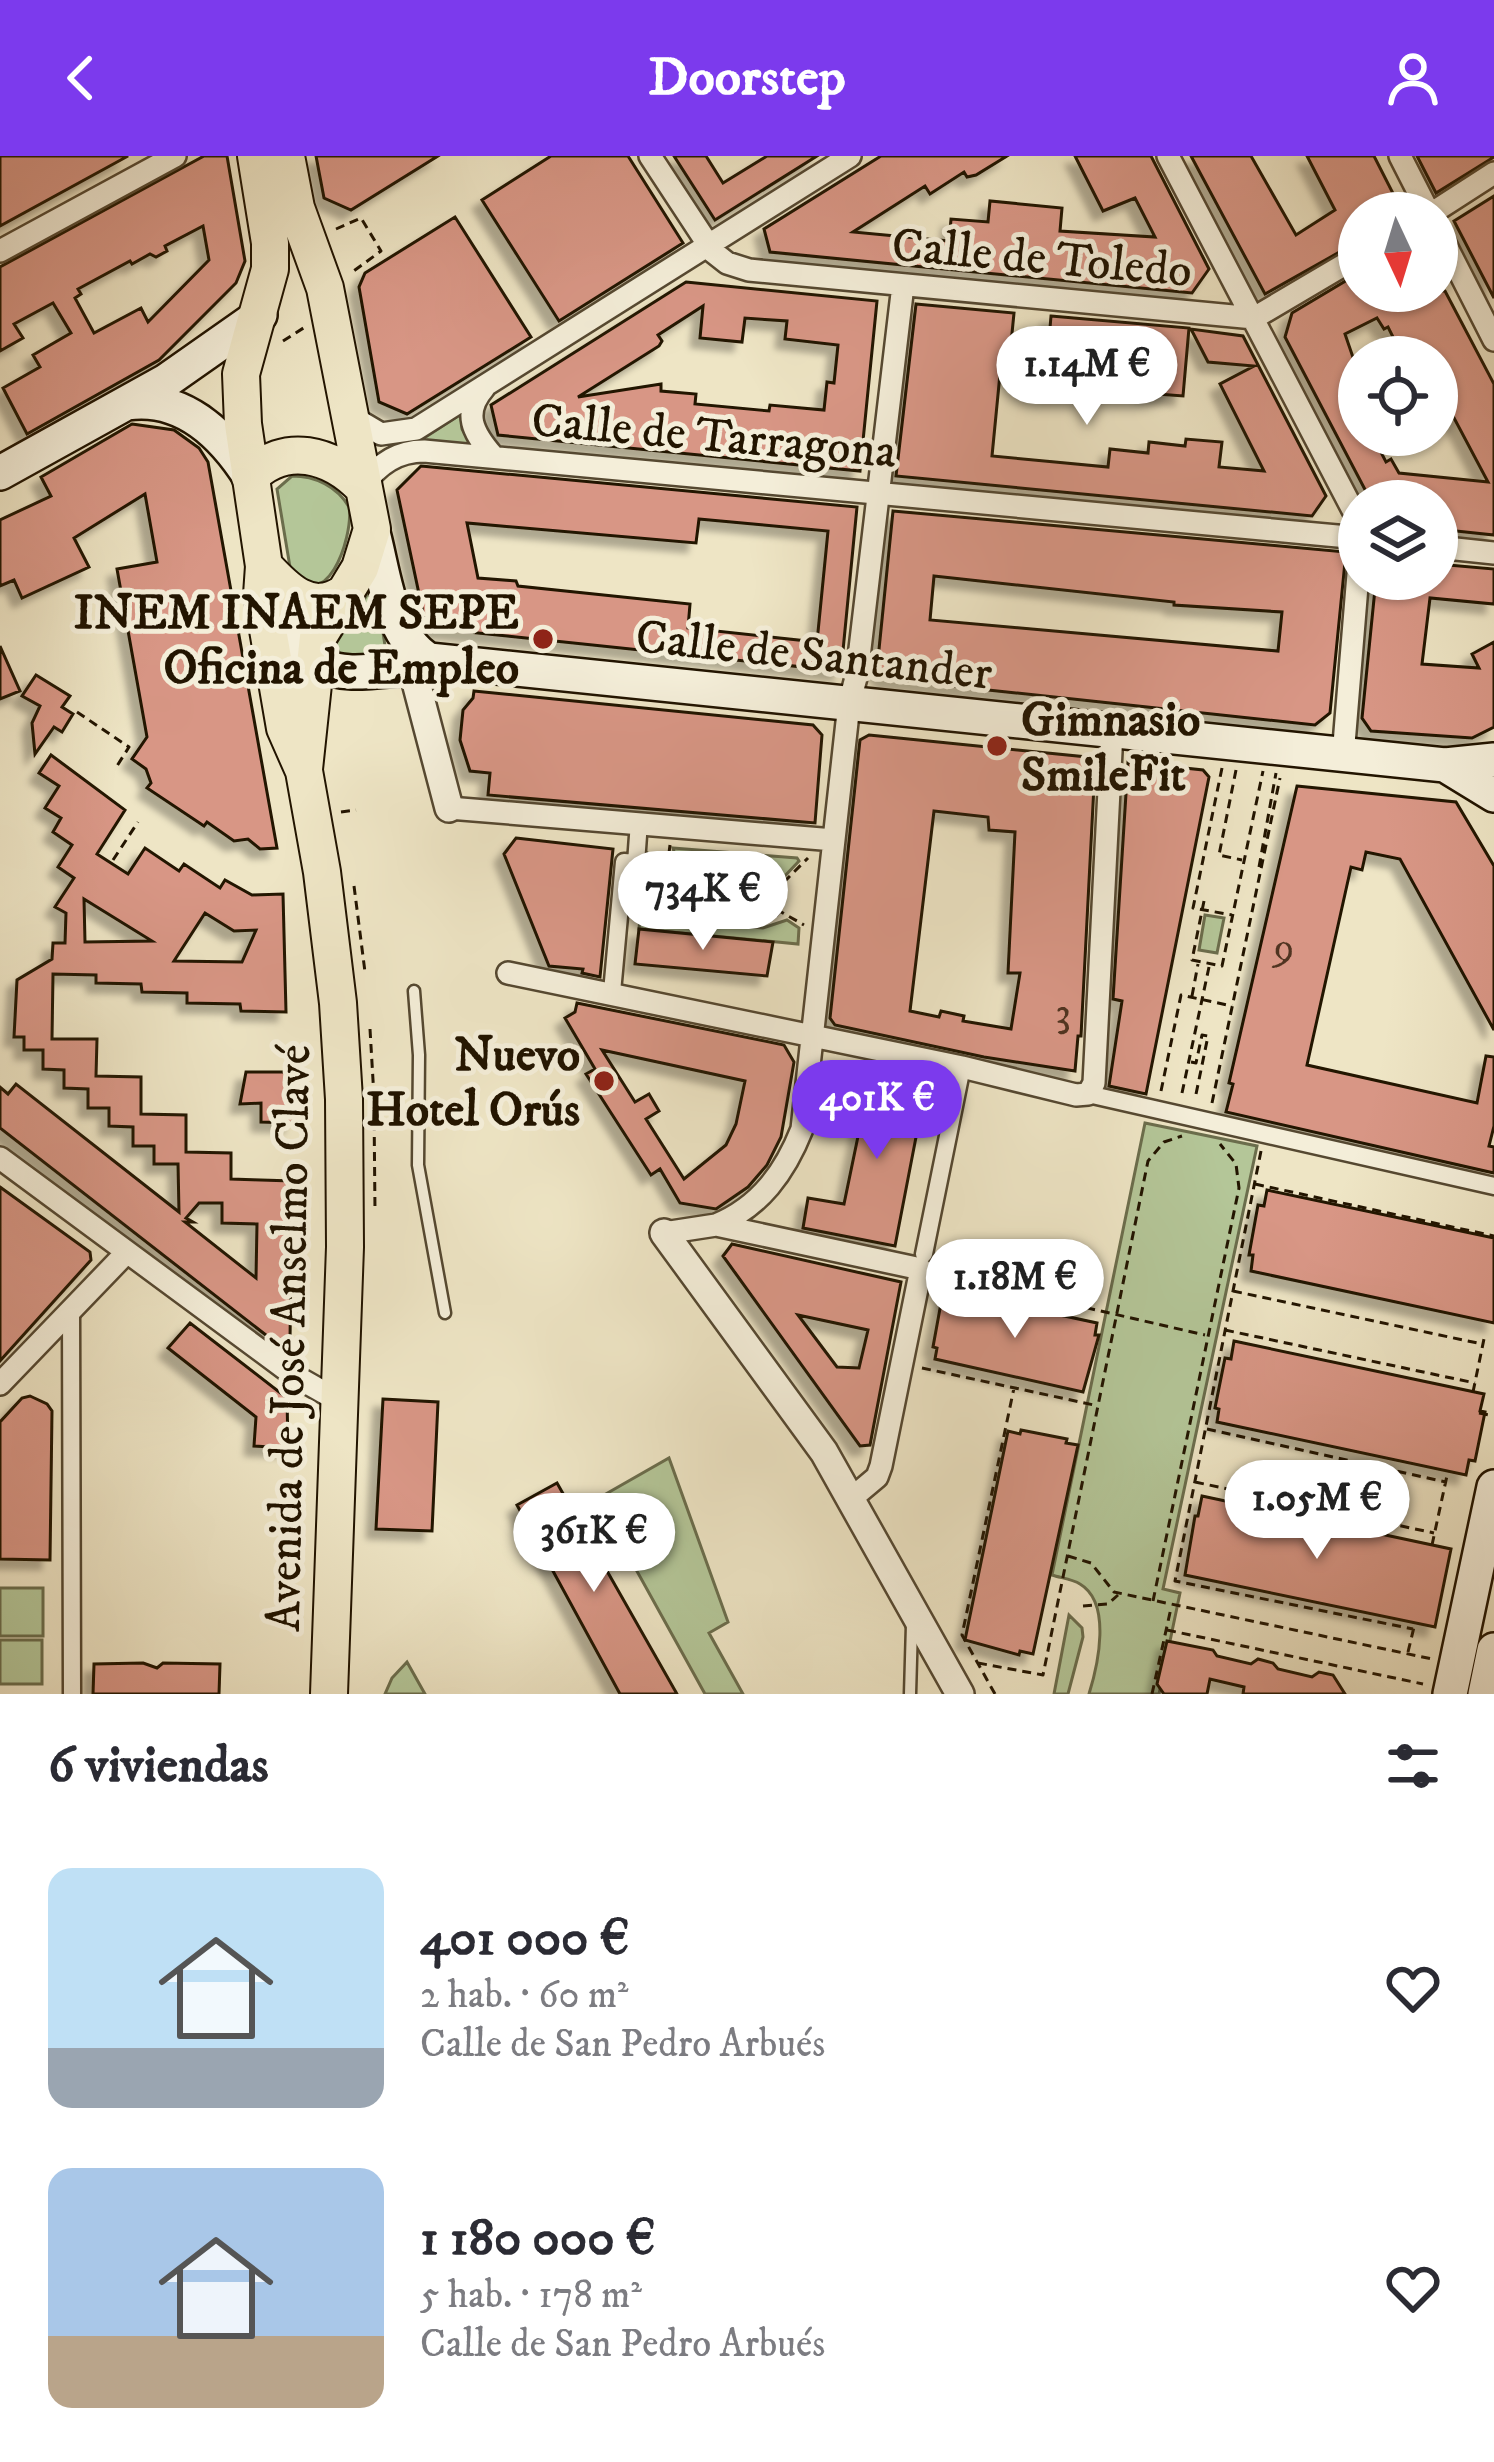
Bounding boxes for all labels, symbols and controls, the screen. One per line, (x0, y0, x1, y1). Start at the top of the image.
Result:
icon: back (48, 45, 114, 111)
text: Doorstep (648, 45, 846, 112)
icon: person (1380, 45, 1446, 111)
north arrow (1338, 192, 1458, 312)
map controls (1338, 192, 1458, 600)
street label: Calle de Toledo (889, 216, 1194, 302)
pin: 1.14M € (976, 326, 1198, 428)
button: locate (1338, 336, 1458, 456)
text: 1.14M € (1023, 340, 1151, 389)
street label: Calle de Tarragona (529, 391, 899, 483)
button: layers (1338, 480, 1458, 600)
place label: INEM INAEM SEPE Oficina de Empleo (74, 584, 519, 699)
street label: Calle de Santander (633, 607, 995, 705)
marker: INEM INAEM SEPE Oficina de Empleo (530, 626, 556, 652)
place label: Gimnasio SmileFit (1021, 691, 1200, 806)
marker: Gimnasio SmileFit (984, 733, 1010, 759)
pin: 734K € (605, 851, 801, 953)
text: 734K € (645, 865, 761, 914)
house number: 9 (1272, 922, 1294, 974)
house number: 3 (1055, 988, 1071, 1040)
place label: Nuevo Hotel Orús (366, 1026, 580, 1141)
street label: Avenida de José Anselmo Clavé (255, 1044, 325, 1632)
pin: 401K € (779, 1060, 975, 1162)
marker: Nuevo Hotel Orús (591, 1068, 617, 1094)
text: 401K € (819, 1074, 935, 1123)
pin: 1.18M € (904, 1239, 1126, 1341)
text: 1.18M € (953, 1253, 1077, 1302)
pin: 1.05M € (1206, 1460, 1428, 1562)
text: 1.05M € (1252, 1474, 1382, 1523)
pin: 361K € (496, 1493, 692, 1595)
text: 361K € (540, 1507, 648, 1556)
icon: filters (1380, 1733, 1446, 1799)
text: 6 viviendas (48, 1734, 268, 1798)
text: 401 000 € (420, 1907, 629, 1971)
icon: home (144, 1916, 288, 2060)
icon: heart (1380, 1955, 1446, 2021)
text: 2 hab. · 60 m² (420, 1971, 629, 2020)
text: Calle de San Pedro Arbués (420, 2020, 825, 2069)
text: 1 180 000 € (420, 2207, 655, 2271)
icon: home (144, 2216, 288, 2360)
icon: heart (1380, 2255, 1446, 2321)
text: 5 hab. · 178 m² (420, 2271, 642, 2320)
text: Calle de San Pedro Arbués (420, 2320, 825, 2369)

